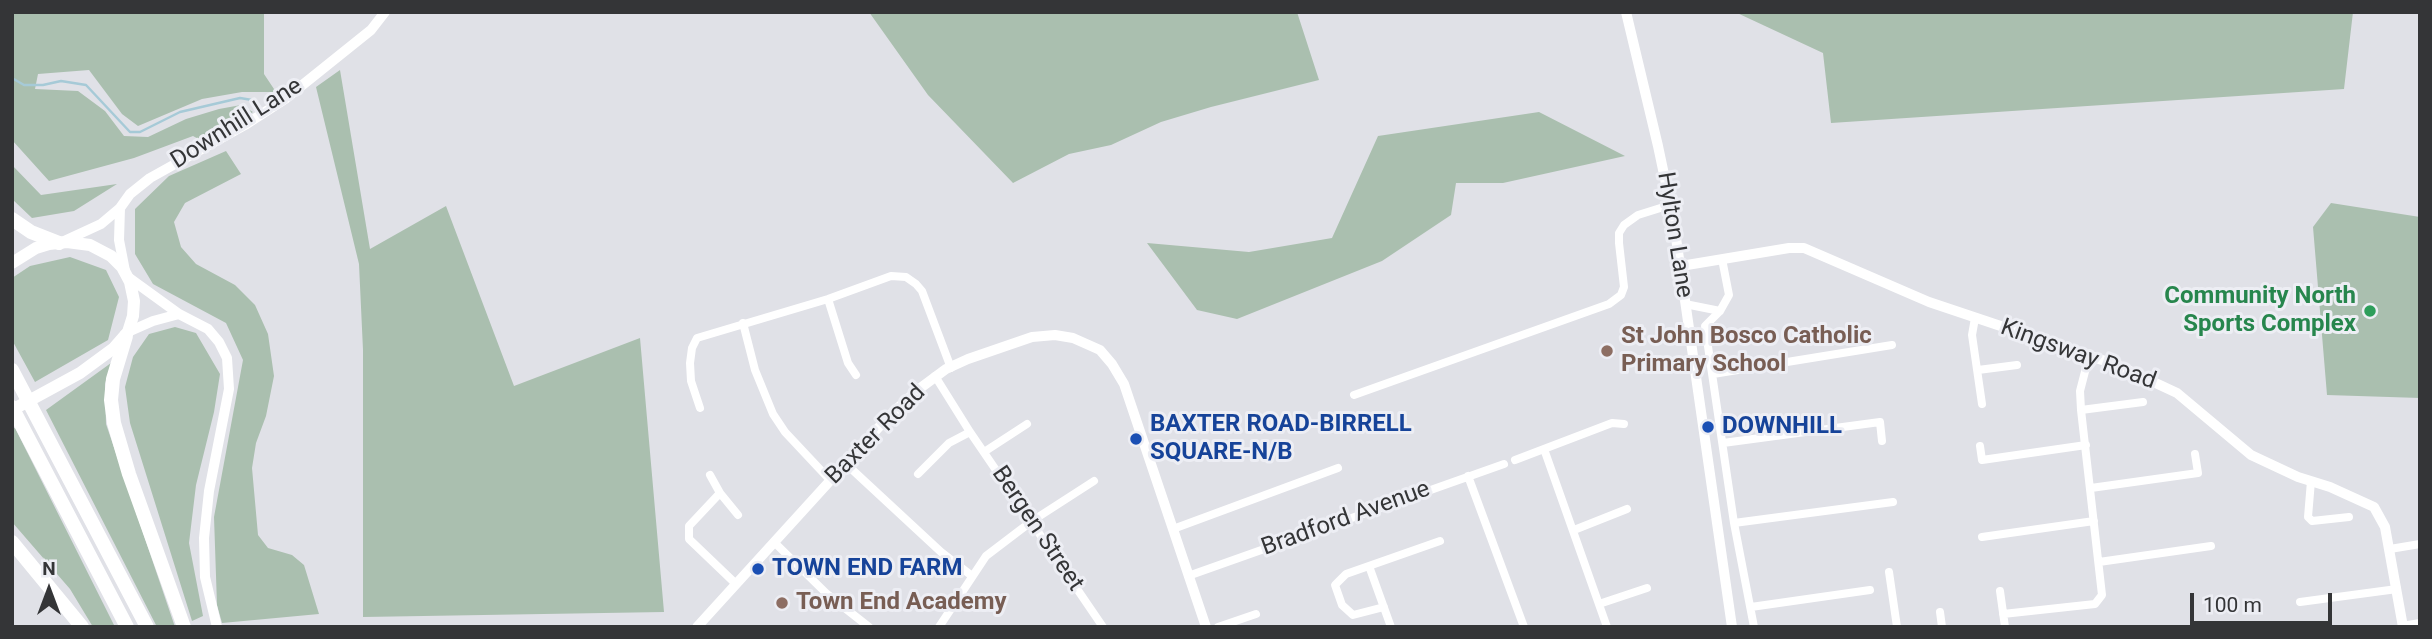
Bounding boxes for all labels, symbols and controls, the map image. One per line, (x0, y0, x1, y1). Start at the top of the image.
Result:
street label: Downhill Lane (166, 72, 308, 176)
street label: Hylton Lane (1650, 170, 1698, 300)
place label: Community North Sports Complex (2164, 283, 2356, 339)
marker: Community North Sports Complex (2362, 303, 2378, 319)
street label: Kingsway Road (1996, 314, 2160, 396)
place label: St John Bosco Catholic Primary School (1621, 323, 1872, 379)
marker: St John Bosco Catholic Primary School (1599, 343, 1615, 359)
street label: Baxter Road (820, 379, 932, 491)
place label: BAXTER ROAD-BIRRELL SQUARE-N/B (1150, 411, 1412, 467)
place label: DOWNHILL (1722, 413, 1842, 441)
marker: DOWNHILL (1700, 419, 1716, 435)
marker: BAXTER ROAD-BIRRELL SQUARE-N/B (1128, 431, 1144, 447)
street label: Bergen Street (985, 461, 1089, 597)
street label: Bradford Avenue (1258, 475, 1434, 563)
north arrow (14, 555, 84, 625)
place label: TOWN END FARM (772, 555, 963, 583)
text: N (42, 557, 56, 580)
marker: TOWN END FARM (750, 561, 766, 577)
scale bar (2194, 580, 2336, 624)
place label: Town End Academy (796, 589, 1007, 617)
text: 100 m (2203, 593, 2262, 617)
marker: Town End Academy (774, 595, 790, 611)

